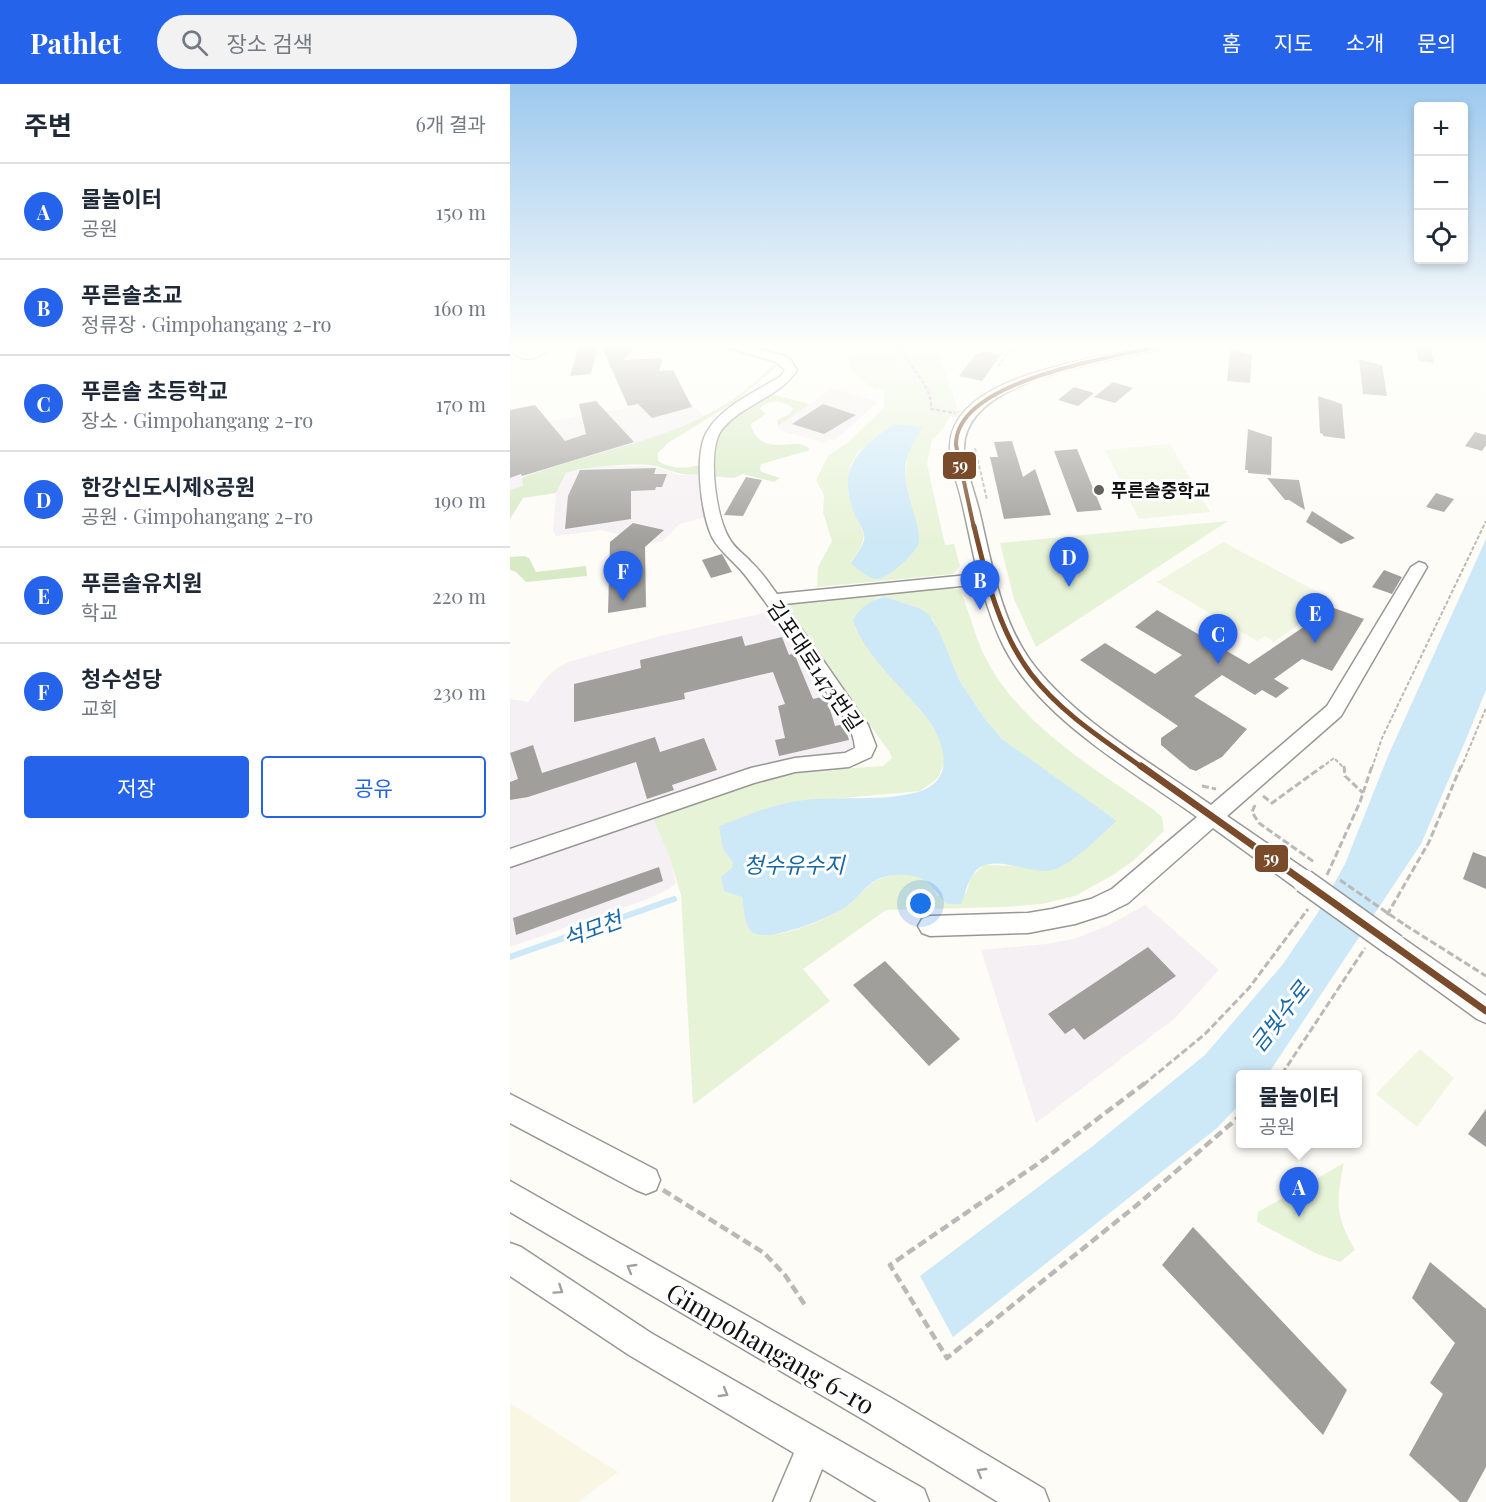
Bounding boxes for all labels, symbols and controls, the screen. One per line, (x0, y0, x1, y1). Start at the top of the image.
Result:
search box (157, 15, 577, 69)
text: Pathlet (30, 24, 121, 61)
icon: search (178, 26, 211, 59)
text: 장소 검색 (226, 28, 313, 58)
text: 홈 (1222, 28, 1241, 56)
text: 지도 (1274, 28, 1313, 56)
text: 소개 (1346, 28, 1384, 56)
text: 문의 (1417, 28, 1456, 56)
map controls (1414, 102, 1468, 264)
button: + (1414, 102, 1468, 156)
text: 주변 (24, 107, 72, 142)
text: 6개 결과 (415, 110, 486, 137)
button: − (1414, 156, 1468, 210)
text: 물놀이터 (81, 183, 162, 213)
text: A (37, 198, 50, 225)
text: 150 m (436, 198, 486, 225)
button: locate (1414, 210, 1468, 264)
text: 공원 (81, 214, 118, 241)
text: 푸른솔초교 (81, 279, 182, 309)
text: B (37, 294, 50, 321)
text: 160 m (434, 294, 486, 321)
text: 정류장 · Gimpohangang 2-ro (81, 310, 332, 337)
text: 푸른솔 초등학교 (81, 375, 228, 405)
text: C (36, 390, 51, 417)
text: 170 m (436, 390, 486, 417)
text: 장소 · Gimpohangang 2-ro (81, 406, 313, 433)
line badge: 59 (942, 451, 977, 480)
text: 59 (952, 454, 968, 475)
text: 한강신도시제8공원 (81, 471, 255, 501)
place label: 푸른솔중학교 (1111, 478, 1210, 502)
marker: 푸른솔중학교 (1092, 483, 1106, 497)
text: D (36, 486, 51, 513)
text: 190 m (434, 486, 486, 513)
text: 공원 · Gimpohangang 2-ro (81, 502, 313, 529)
pin: D (1050, 538, 1088, 587)
pin: F (604, 552, 642, 601)
pin: B (960, 560, 1000, 610)
text: 푸른솔유치원 (81, 567, 202, 597)
text: E (37, 582, 50, 609)
text: 220 m (432, 582, 486, 609)
street label: 김포대로1473번길 (762, 594, 870, 736)
pin: E (1296, 594, 1334, 643)
text: 학교 (81, 598, 118, 625)
pin: C (1198, 614, 1238, 664)
text: 청수성당 (81, 663, 162, 693)
text: F (38, 678, 49, 705)
text: 230 m (433, 678, 486, 705)
text: 교회 (81, 694, 118, 721)
button: 저장 (24, 756, 249, 818)
button: 공유 (261, 756, 486, 818)
line badge: 59 (1254, 844, 1289, 873)
text: 59 (1263, 847, 1279, 868)
water label: 청수유수지 (743, 849, 846, 879)
your location (906, 889, 935, 918)
water label: 석모천 (558, 903, 628, 952)
water label: 금빛수로 (1242, 973, 1317, 1057)
popup (1236, 1070, 1362, 1148)
text: 물놀이터 (1259, 1081, 1339, 1111)
text: 공원 (1259, 1112, 1295, 1139)
pin: A (1280, 1168, 1318, 1217)
one-way arrow (627, 1263, 637, 1275)
street label: Gimpohangang 6-ro (660, 1274, 882, 1422)
one-way arrow (553, 1282, 563, 1294)
one-way arrow (718, 1386, 728, 1398)
one-way arrow (977, 1467, 987, 1479)

